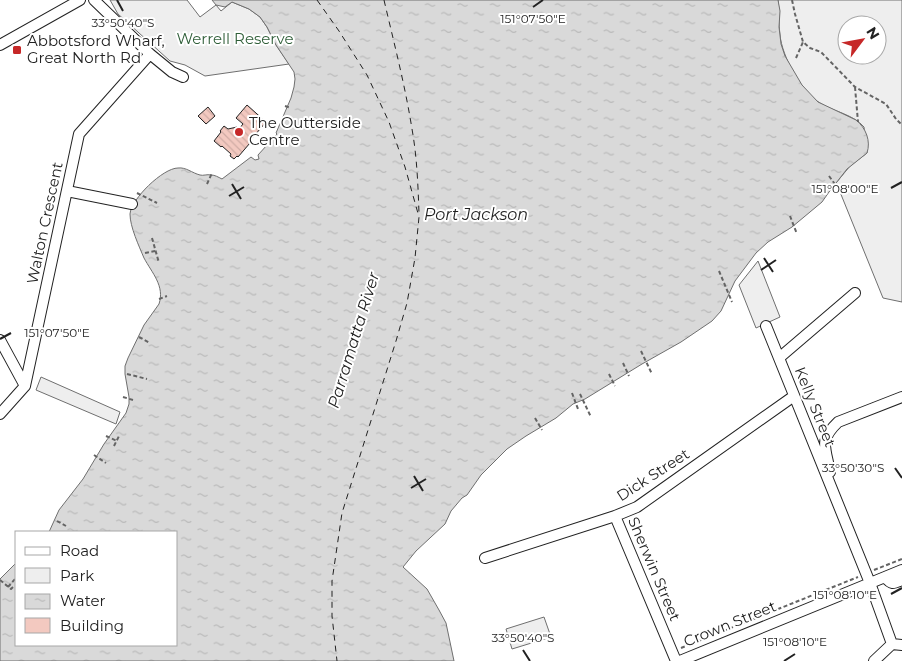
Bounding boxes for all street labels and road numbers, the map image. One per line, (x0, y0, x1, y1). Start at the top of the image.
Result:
street label: Walton Crescent (22, 160, 67, 286)
street label: Kelly Street (791, 364, 840, 450)
street label: Dick Street (613, 444, 693, 505)
street label: Sherwin Street (624, 514, 685, 624)
street label: Crown Street (681, 596, 779, 651)

